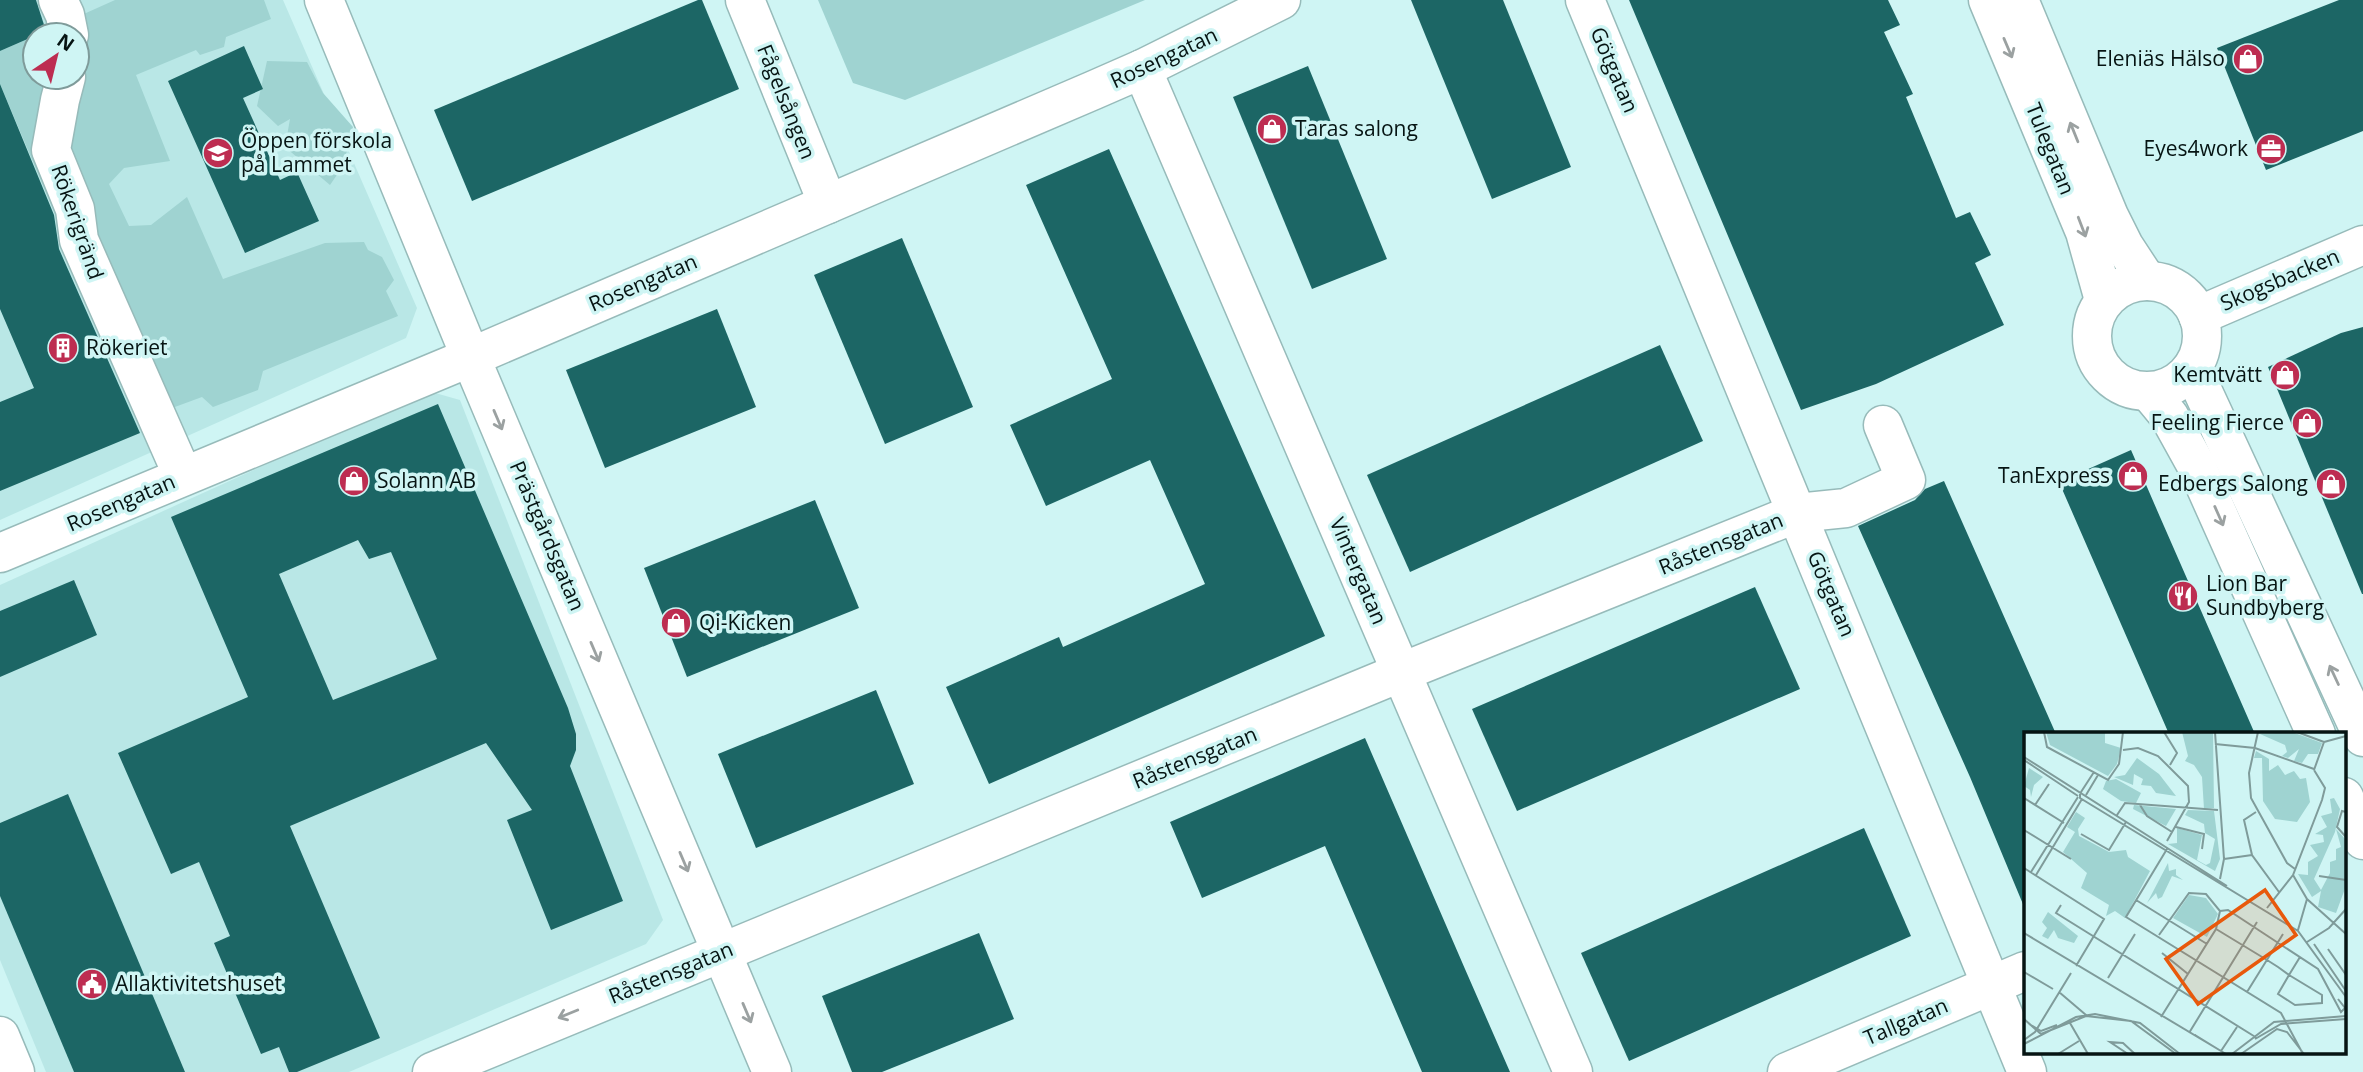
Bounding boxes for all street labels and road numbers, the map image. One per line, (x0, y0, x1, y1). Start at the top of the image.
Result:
street label: Rosengatan (1105, 20, 1222, 94)
street label: Götgatan (1584, 22, 1645, 117)
street label: Fågelsången (751, 40, 823, 163)
street label: Tulegatan (2020, 99, 2082, 199)
street label: Rökerigränd (45, 161, 111, 283)
street label: Skogsbacken (2216, 241, 2343, 317)
street label: Rosengatan (584, 247, 701, 318)
street label: Prästgårdsgatan (504, 456, 592, 615)
street label: Rosengatan (62, 467, 179, 538)
street label: Råstensgatan (1654, 505, 1787, 581)
street label: Vintergatan (1324, 513, 1394, 628)
street label: Götgatan (1801, 546, 1862, 641)
street label: Råstensgatan (1128, 719, 1261, 795)
street label: Råstensgatan (604, 934, 737, 1010)
street label: Tallgatan (1859, 991, 1952, 1051)

